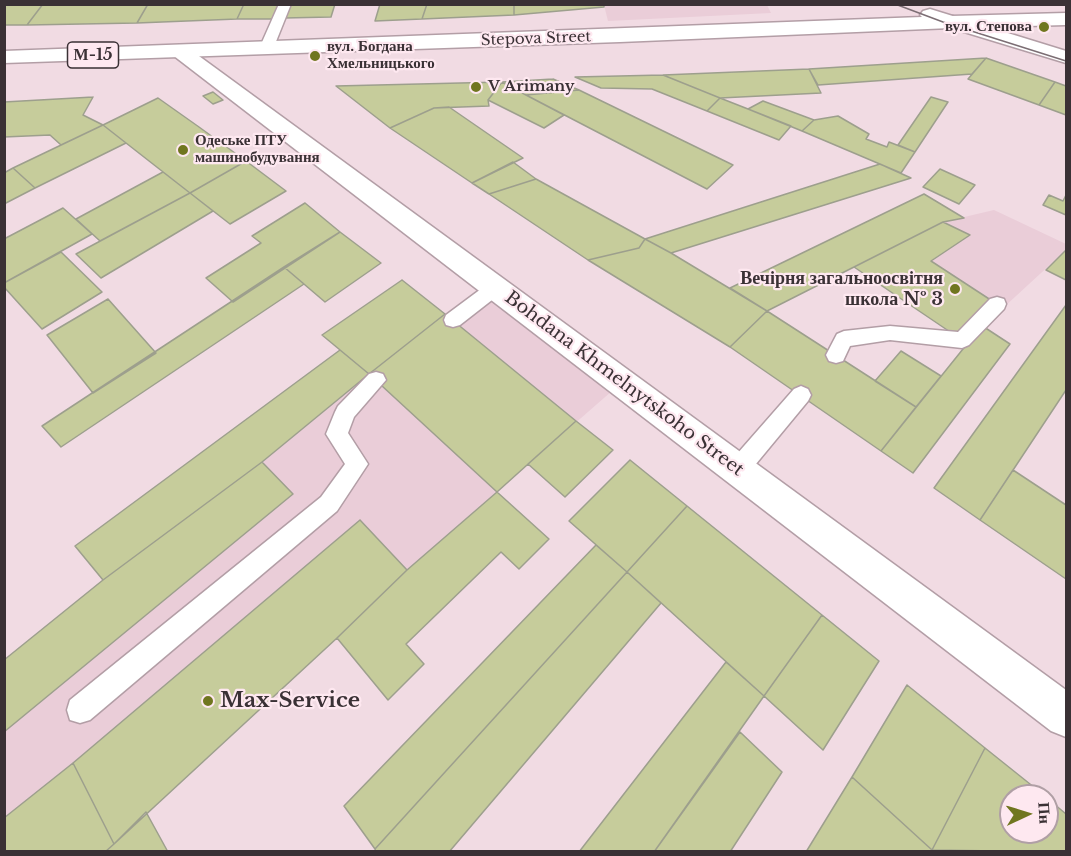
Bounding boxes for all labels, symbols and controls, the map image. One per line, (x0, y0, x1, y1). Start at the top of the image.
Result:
place label: вул. Степова (945, 18, 1032, 36)
marker: вул. Степова (1037, 20, 1051, 34)
street label: Stepova Street (481, 28, 591, 50)
place label: вул. Богдана Хмельницького (327, 38, 435, 73)
road number: М-15 (68, 42, 118, 68)
marker: вул. Богдана Хмельницького (308, 49, 322, 63)
place label: V Arimany (488, 78, 574, 96)
marker: V Arimany (469, 80, 483, 94)
place label: Одеське ПТУ машинобудування (195, 132, 320, 167)
marker: Одеське ПТУ машинобудування (176, 143, 190, 157)
place label: Вечірня загальноосвітня школа № 3 (740, 268, 943, 310)
marker: Вечірня загальноосвітня школа № 3 (948, 282, 962, 296)
street label: Bohdana Khmelnytskoho Street (500, 287, 748, 481)
place label: Max-Service (220, 688, 360, 714)
marker: Max-Service (201, 694, 215, 708)
north arrow (999, 784, 1059, 844)
text: Пн (1034, 801, 1056, 824)

